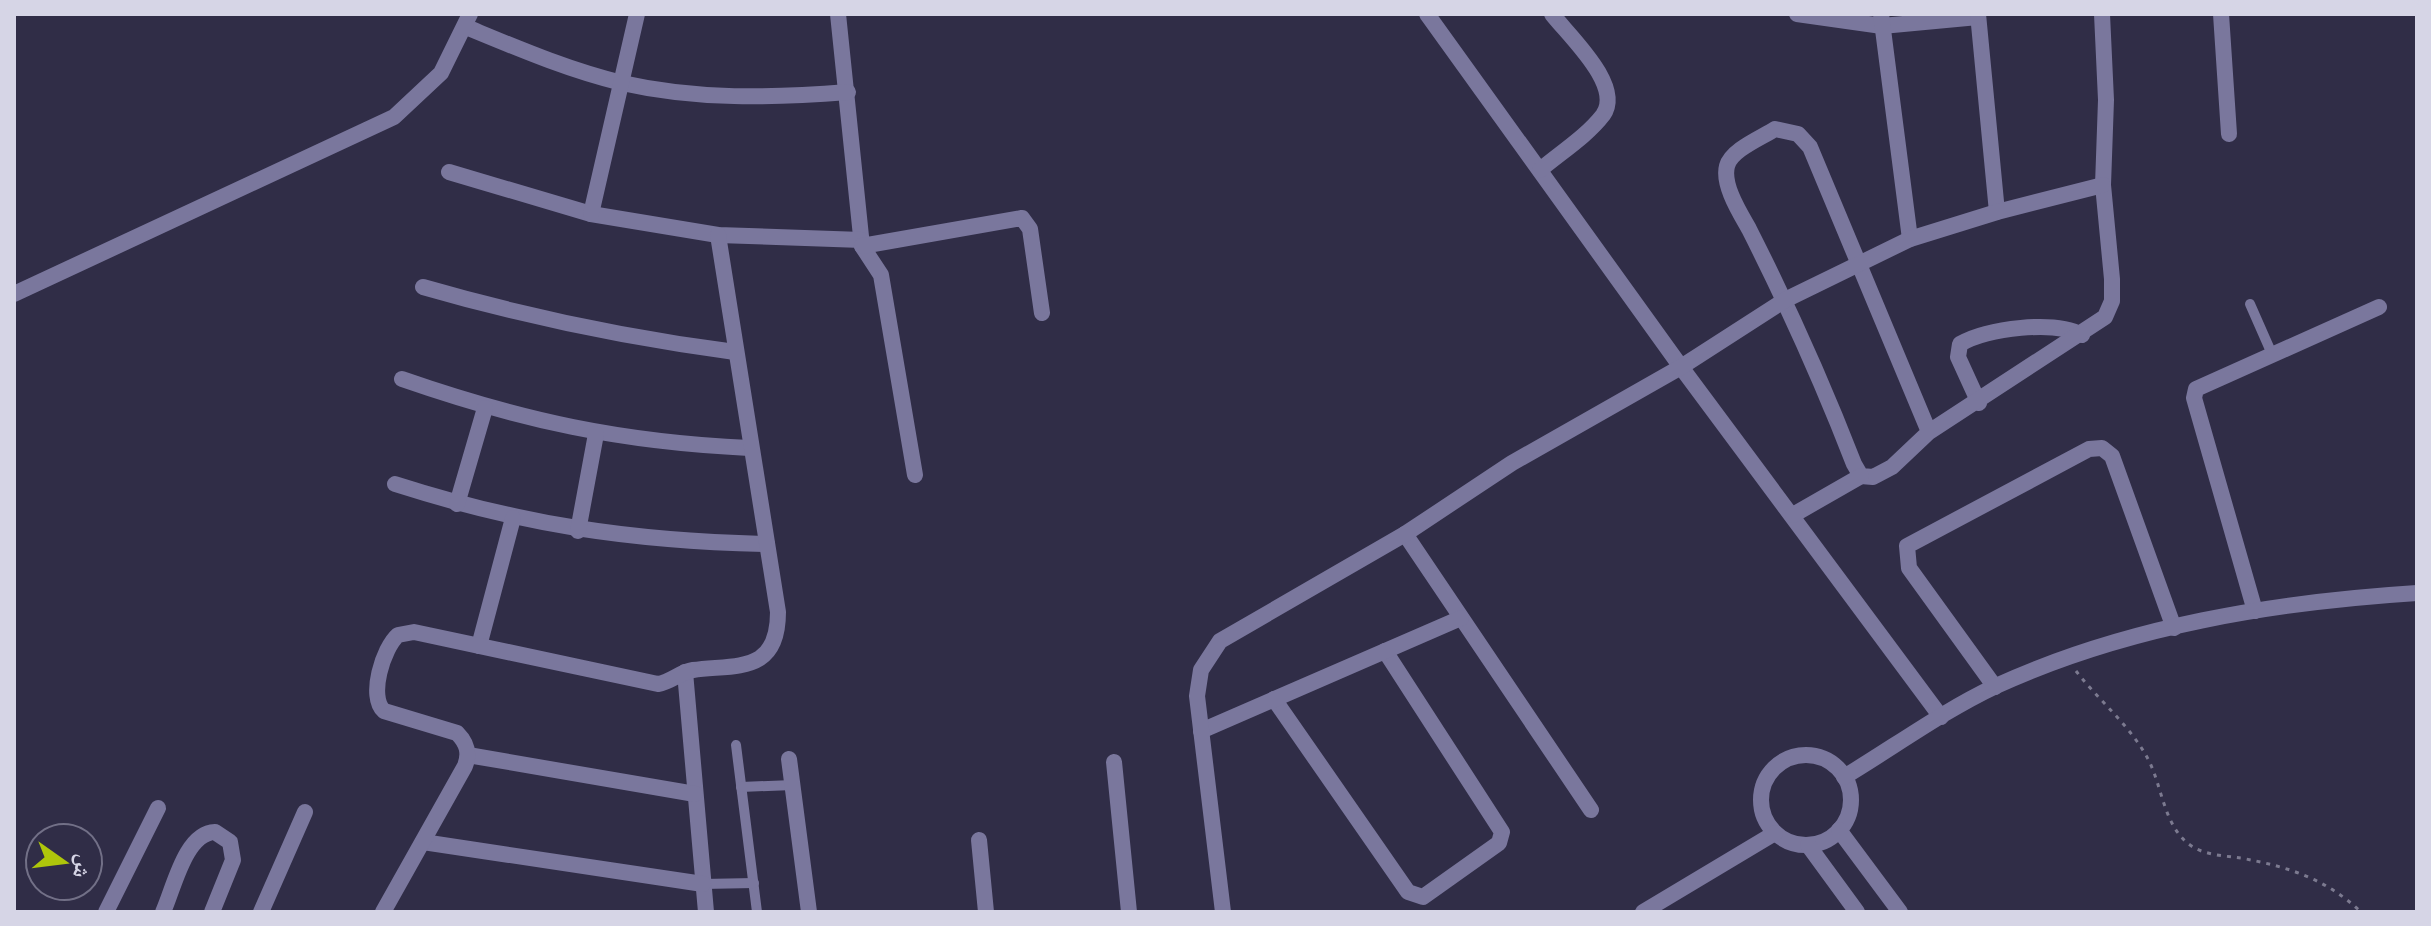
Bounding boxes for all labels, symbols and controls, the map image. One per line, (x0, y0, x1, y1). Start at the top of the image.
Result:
north arrow (24, 822, 104, 902)
text: ش (67, 852, 99, 881)

